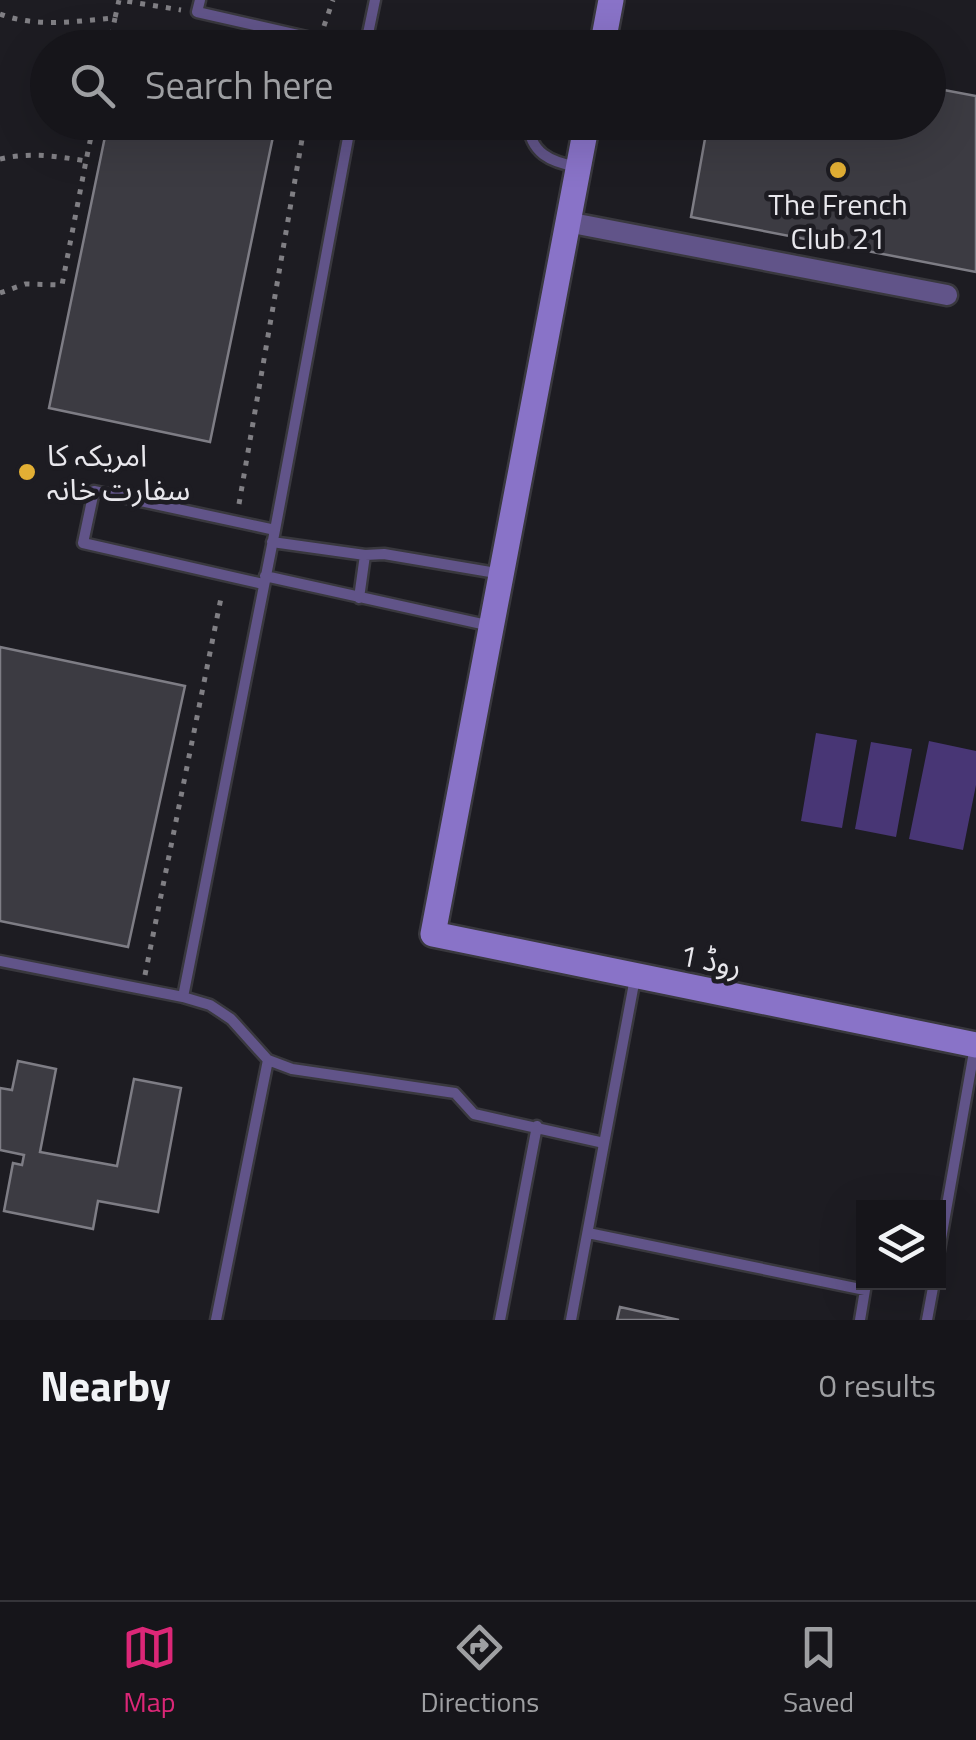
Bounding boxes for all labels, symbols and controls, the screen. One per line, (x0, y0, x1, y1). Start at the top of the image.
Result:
search box (30, 30, 946, 140)
text: Search here (145, 56, 333, 114)
icon: search (65, 58, 120, 113)
marker: The French Club 21 (827, 159, 849, 181)
place label: The French Club 21 (768, 181, 908, 261)
place label: امریکہ کا سفارت خانہ (47, 432, 190, 512)
marker: امریکہ کا سفارت خانہ (16, 461, 38, 483)
street label: روڈ 1 (676, 931, 746, 989)
map controls (856, 1200, 946, 1290)
button: layers (856, 1200, 946, 1290)
text: Nearby (40, 1353, 171, 1417)
text: 0 results (819, 1361, 936, 1409)
tab: Map (122, 1620, 177, 1723)
tab: Directions (421, 1620, 539, 1723)
tab: Saved (783, 1620, 854, 1723)

